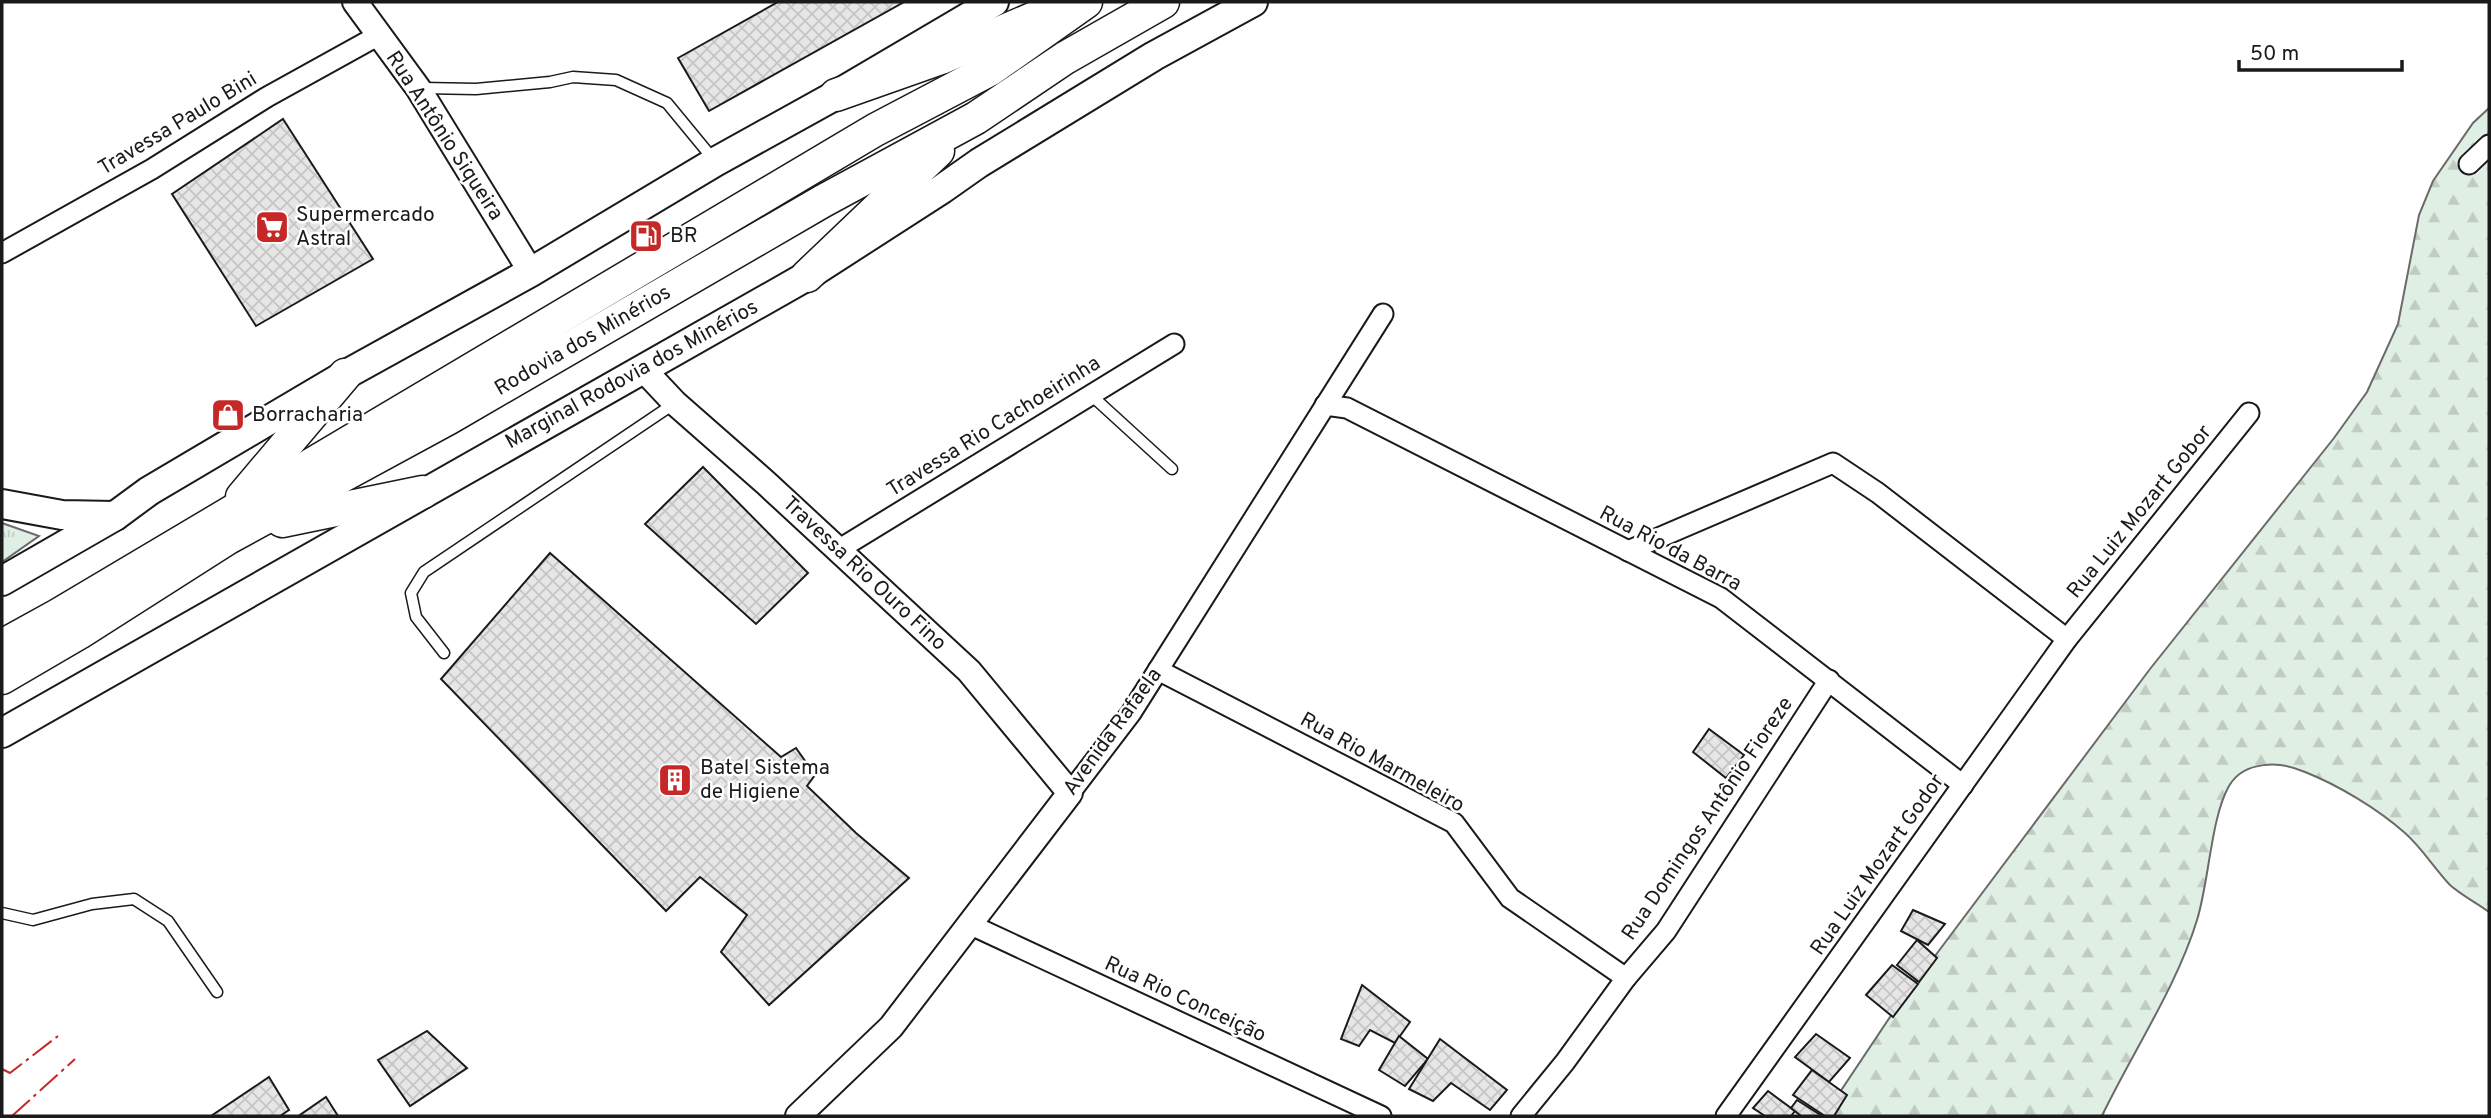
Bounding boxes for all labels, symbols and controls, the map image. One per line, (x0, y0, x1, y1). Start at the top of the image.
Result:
scale bar (2239, 28, 2402, 72)
text: 50 m (2250, 41, 2299, 68)
street label: Rua Antônio Siqueira (379, 46, 509, 226)
street label: Travessa Paulo Bini (94, 66, 262, 182)
place label: Supermercado Astral (296, 202, 435, 253)
supermarket icon: Supermercado Astral (253, 208, 291, 246)
fuel station icon: BR (627, 217, 665, 255)
place label: BR (670, 223, 698, 250)
street label: Rodovia dos Minérios (490, 279, 676, 403)
street label: Marginal Rodovia dos Minérios (501, 294, 763, 456)
street label: Travessa Rio Cachoeirinha (882, 350, 1106, 504)
shop icon: Borracharia (209, 396, 247, 434)
place label: Borracharia (252, 402, 363, 429)
street label: Rua Luiz Mozart Gobor (2062, 420, 2218, 604)
street label: Travessa Rio Ouro Fino (776, 491, 952, 657)
street label: Rua Rio da Barra (1594, 500, 1746, 598)
street label: Avenida Rafaela (1058, 663, 1168, 801)
street label: Rua Domingos Antônio Fioreze (1616, 692, 1800, 946)
street label: Rua Rio Marmeleiro (1295, 707, 1469, 819)
place label: Batel Sistema de Higiene (700, 755, 830, 806)
building icon: Batel Sistema de Higiene (656, 761, 694, 799)
street label: Rua Luiz Mozart Godor (1805, 769, 1951, 961)
street label: Rua Rio Conceição (1100, 951, 1270, 1049)

